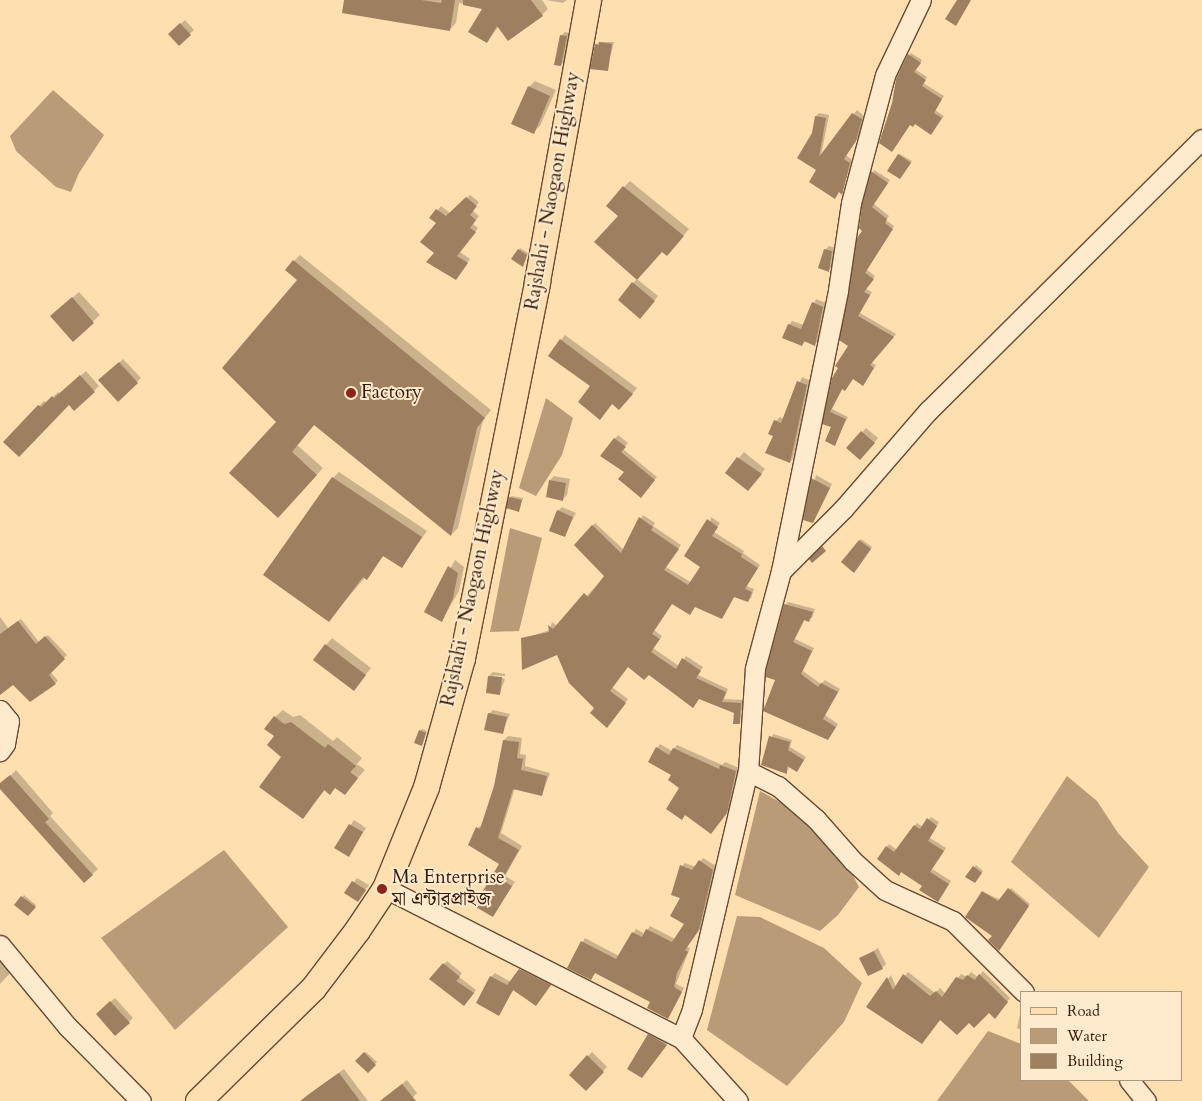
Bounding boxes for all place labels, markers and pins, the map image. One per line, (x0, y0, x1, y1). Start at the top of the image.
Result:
place label: Factory (361, 382, 422, 404)
marker: Factory (345, 387, 357, 399)
place label: Ma Enterprise মা এন্টারপ্রাইজ (392, 867, 505, 911)
marker: Ma Enterprise মা এন্টারপ্রাইজ (376, 883, 388, 895)

